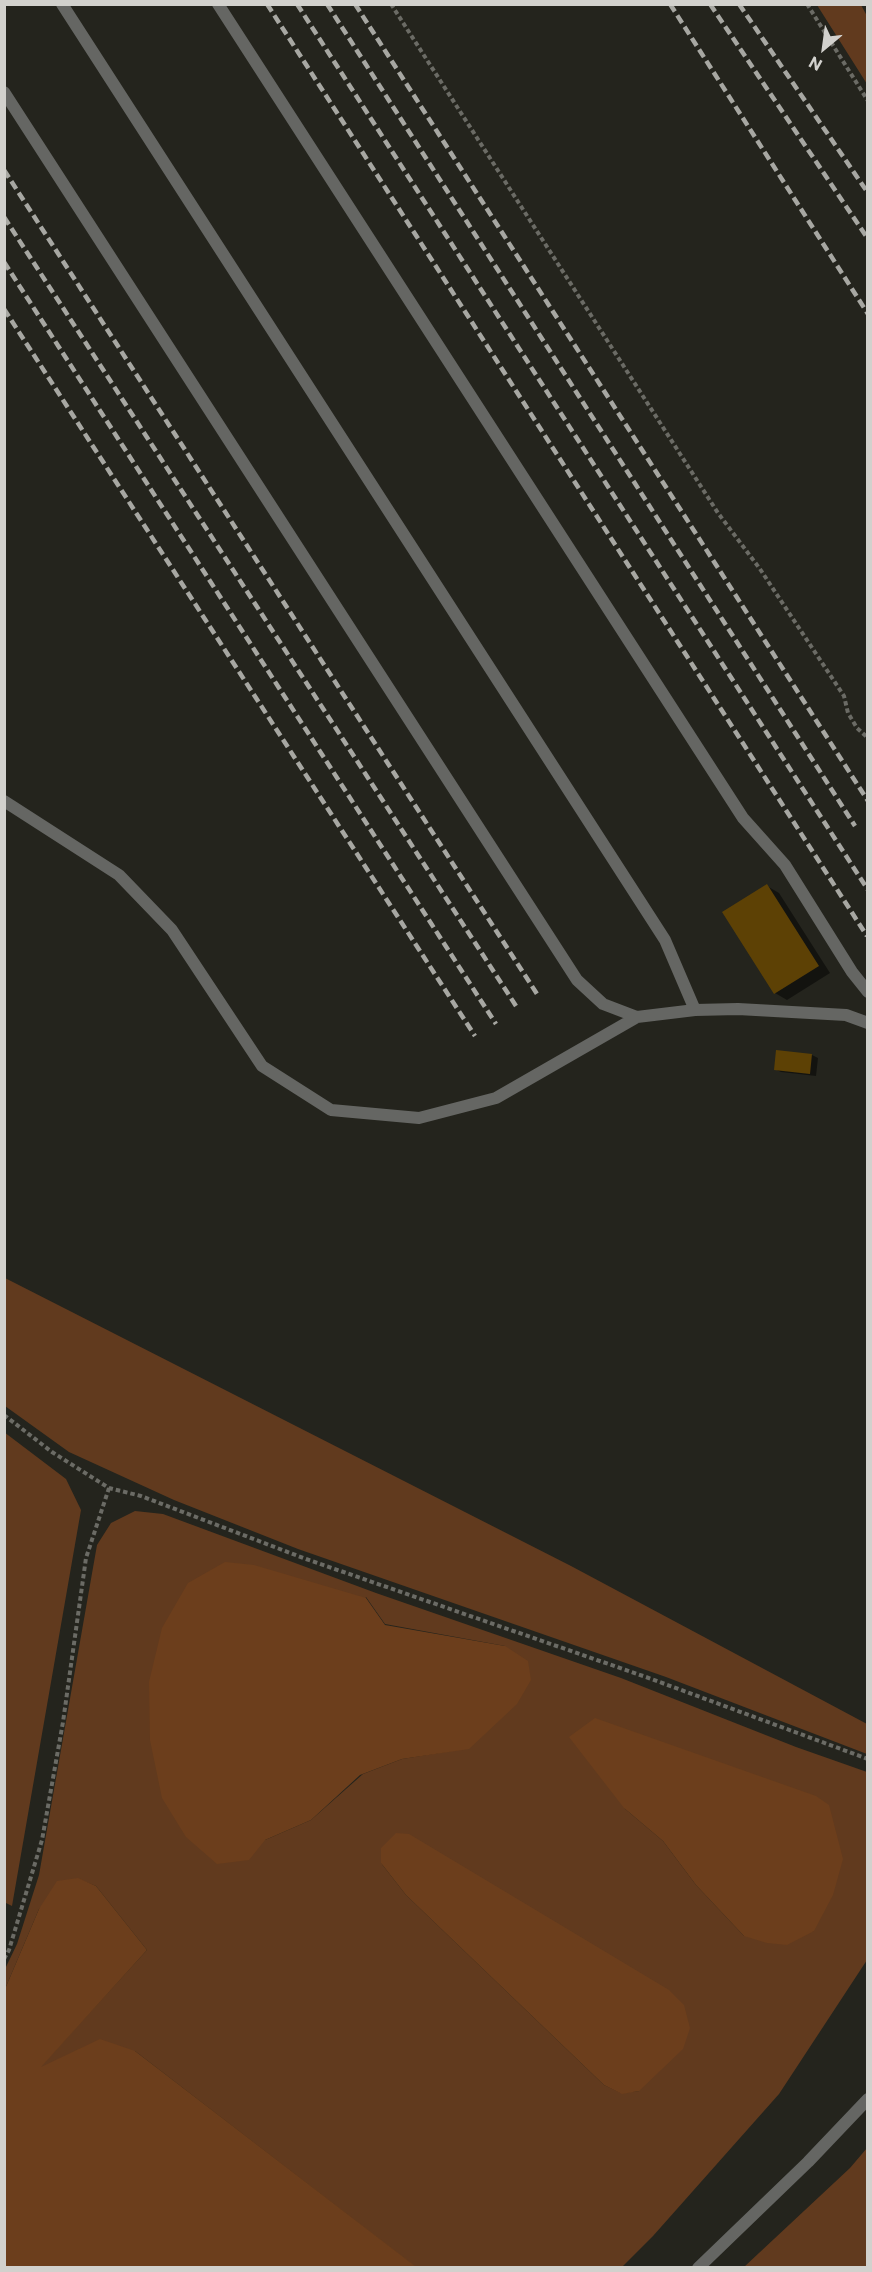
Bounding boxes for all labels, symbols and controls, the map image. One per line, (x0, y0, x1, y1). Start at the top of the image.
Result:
north arrow (794, 18, 854, 78)
text: N (805, 53, 825, 75)

